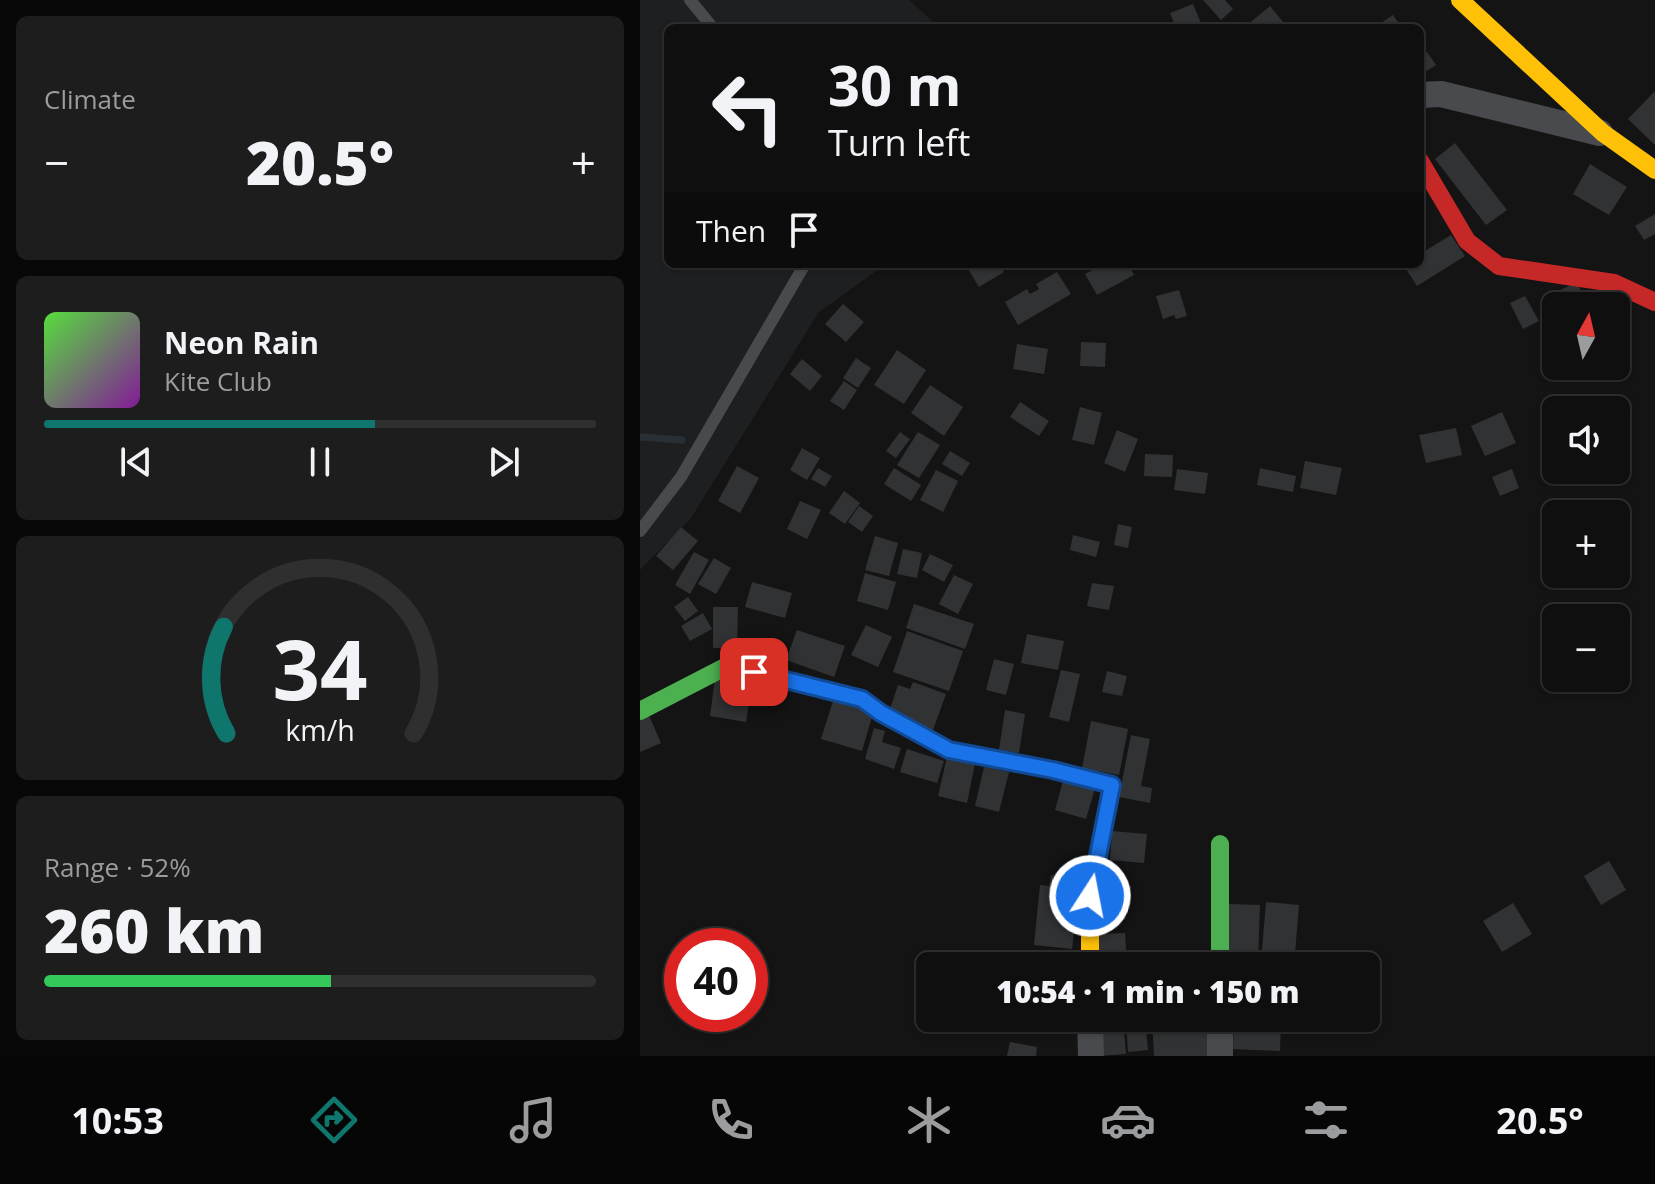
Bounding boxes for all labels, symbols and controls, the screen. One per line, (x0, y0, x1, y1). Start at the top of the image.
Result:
text: 30 m (828, 46, 962, 122)
icon: left (696, 56, 800, 160)
text: Climate (44, 81, 136, 117)
text: Turn left (828, 118, 970, 167)
text: 20.5° (246, 121, 394, 203)
text: − (44, 132, 69, 192)
text: + (571, 132, 596, 192)
icon: arrive (782, 208, 826, 252)
text: Then (696, 210, 766, 251)
north arrow (1542, 292, 1630, 380)
map controls (1542, 292, 1630, 692)
text: Neon Rain (164, 322, 319, 363)
text: Kite Club (164, 363, 272, 399)
button: sound (1542, 396, 1630, 484)
icon: previous (114, 440, 158, 484)
icon: pause (298, 440, 342, 484)
icon: next (482, 440, 526, 484)
button: + (1542, 500, 1630, 588)
button: − (1542, 604, 1630, 692)
text: 34 (272, 611, 368, 724)
pin (720, 638, 788, 706)
icon: arrive (732, 650, 776, 694)
text: km/h (285, 710, 355, 749)
text: Range · 52% (44, 849, 191, 885)
position arrow (1048, 854, 1132, 938)
text: 260 km (44, 889, 265, 971)
speed limit sign: 40 (664, 928, 768, 1032)
text: 10:54 · 1 min · 150 m (996, 971, 1300, 1012)
icon: directions (306, 1092, 362, 1148)
icon: music (505, 1092, 561, 1148)
icon: phone (703, 1092, 759, 1148)
icon: climate (901, 1092, 957, 1148)
icon: car (1100, 1092, 1156, 1148)
icon: filters (1298, 1092, 1354, 1148)
text: 10:53 (71, 1096, 164, 1145)
text: 20.5° (1496, 1096, 1584, 1145)

